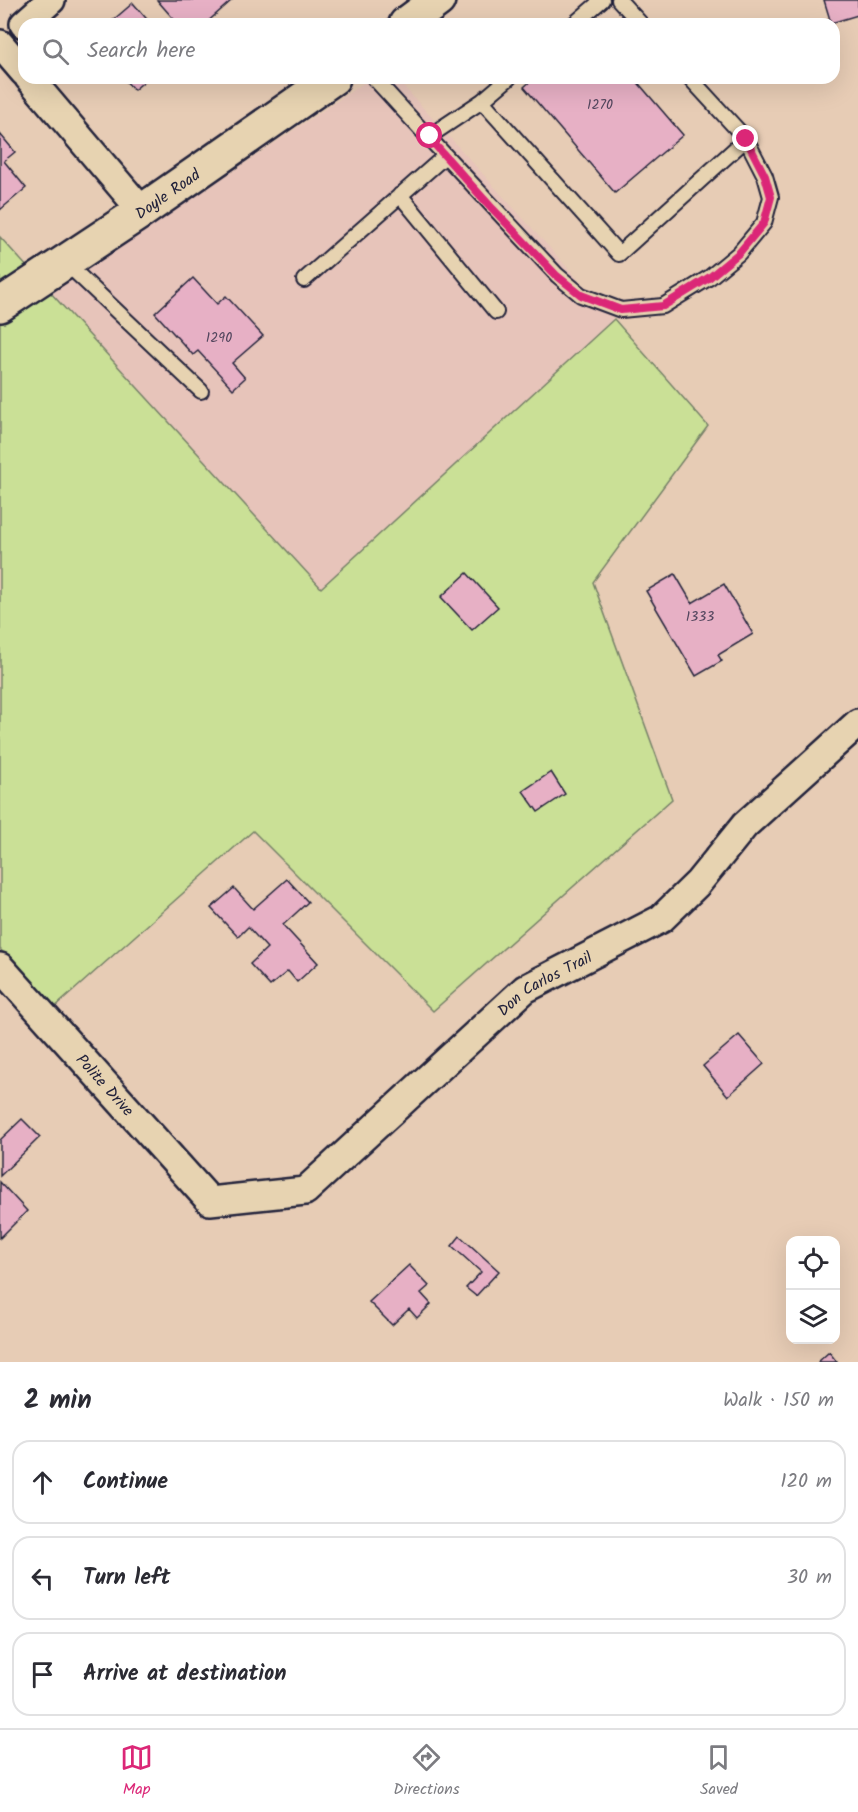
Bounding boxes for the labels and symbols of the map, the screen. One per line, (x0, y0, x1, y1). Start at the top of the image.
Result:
house number: 1270 (587, 94, 613, 116)
route start (416, 122, 442, 148)
route end (732, 125, 758, 151)
street label: Doyle Road (130, 162, 207, 226)
house number: 1290 (206, 327, 232, 349)
house number: 1333 (686, 606, 714, 628)
street label: Don Carlos Trail (492, 945, 597, 1023)
street label: Polite Drive (69, 1049, 139, 1123)

